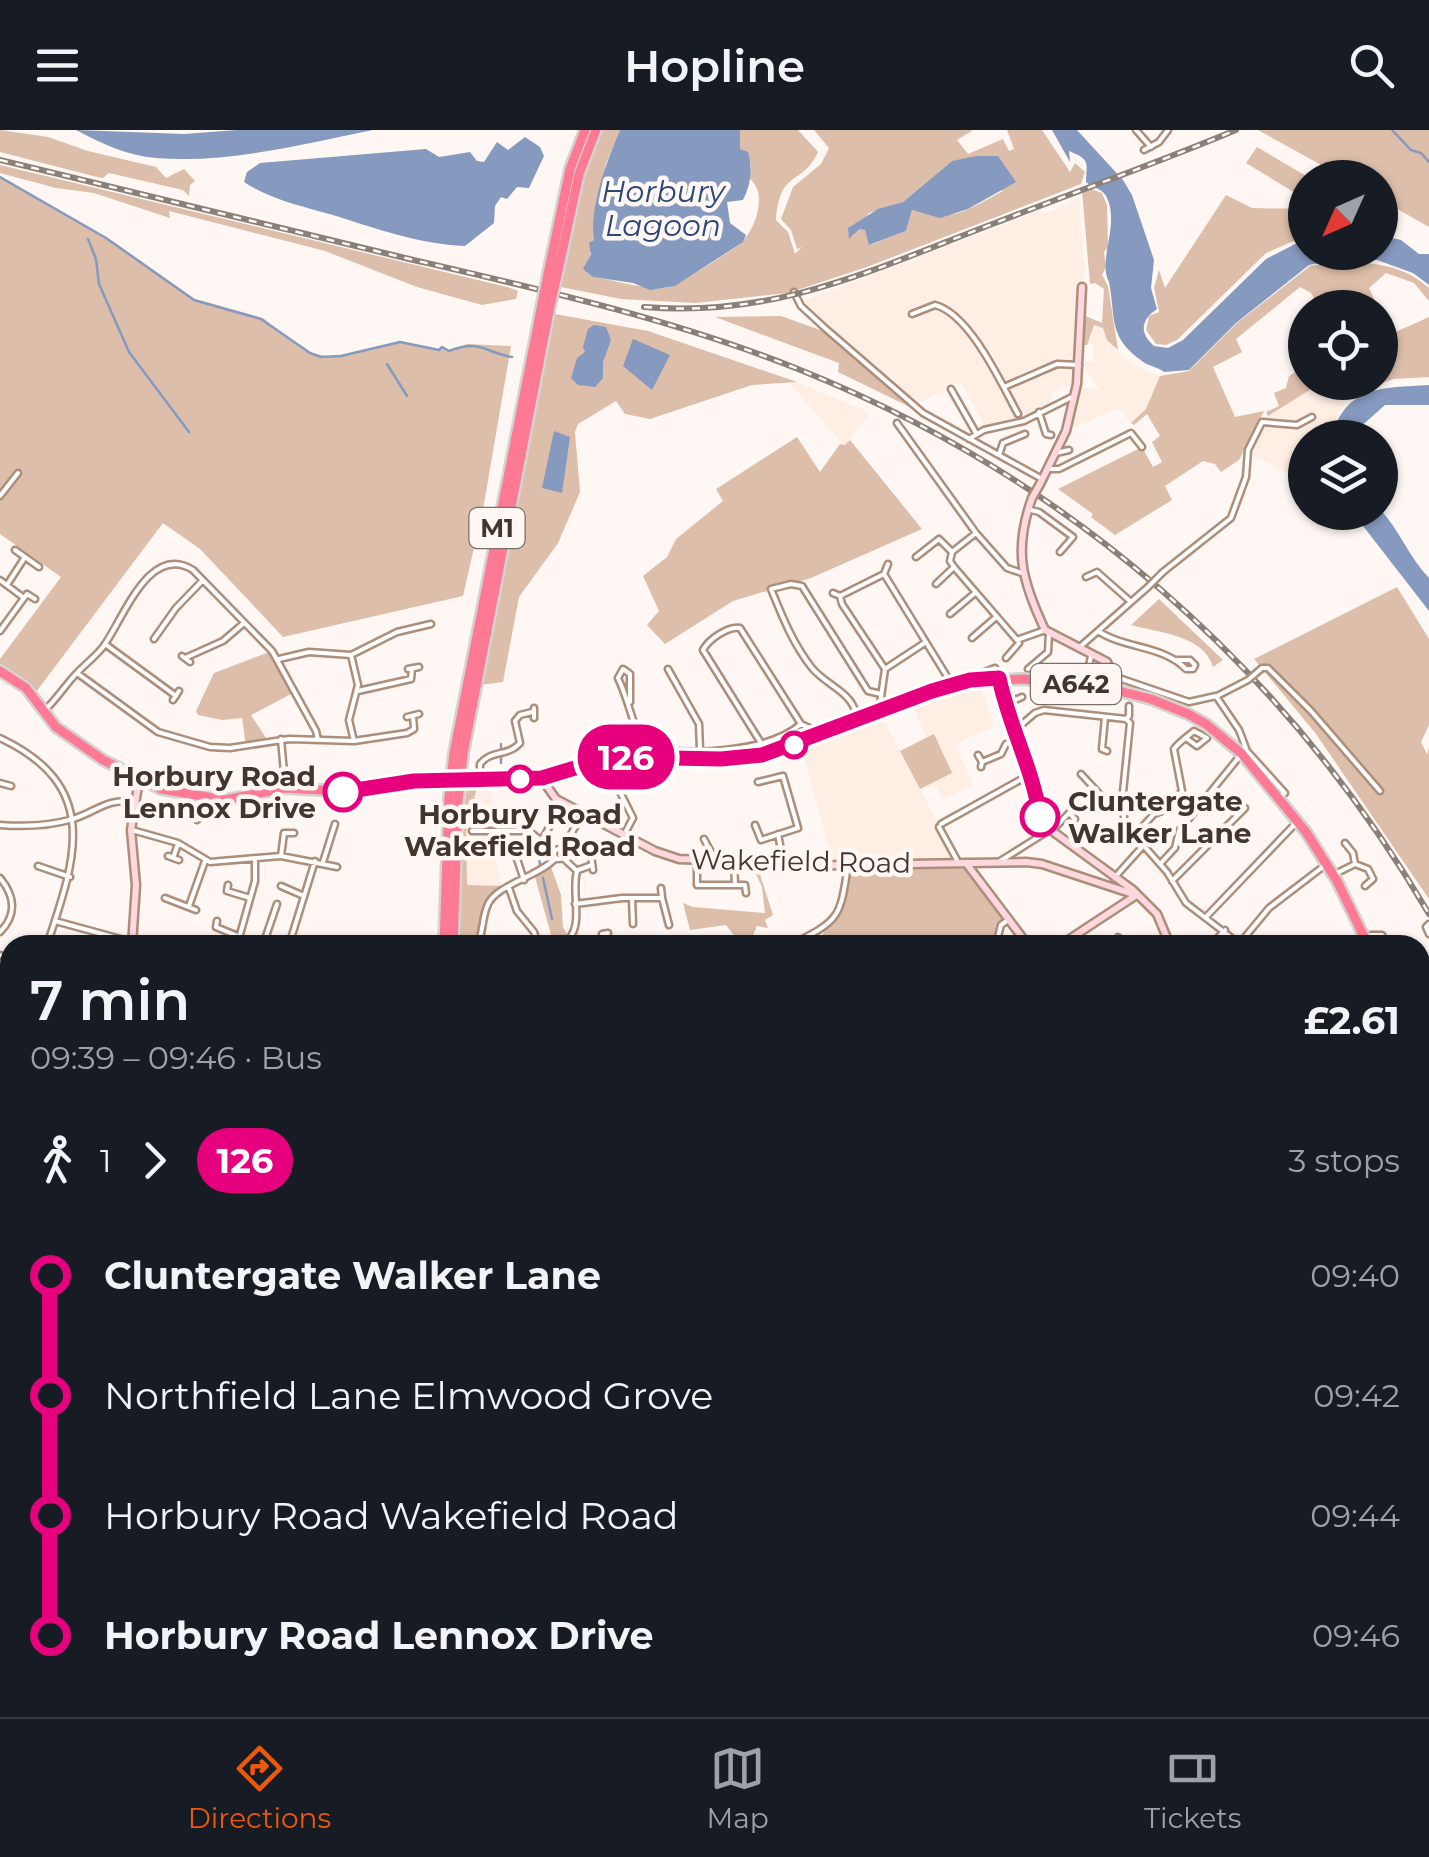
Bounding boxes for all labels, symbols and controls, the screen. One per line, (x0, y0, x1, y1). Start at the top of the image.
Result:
icon: menu (30, 38, 85, 93)
text: Hopline (624, 38, 805, 93)
icon: search (1344, 38, 1399, 93)
north arrow (1288, 160, 1398, 270)
map controls (1288, 160, 1398, 530)
water label: Horbury Lagoon (601, 173, 727, 244)
button: locate (1288, 290, 1398, 400)
button: layers (1288, 420, 1398, 530)
road number: M1 (470, 508, 524, 548)
road number: A642 (1031, 664, 1121, 704)
line badge: 126 (568, 724, 684, 790)
unlabelled marker (781, 732, 807, 758)
text: 126 (598, 736, 654, 779)
place label: Horbury Road Lennox Drive (112, 759, 316, 825)
marker: Horbury Road Wakefield Road (507, 766, 533, 792)
marker: Horbury Road Lennox Drive (324, 773, 362, 811)
place label: Cluntergate Walker Lane (1068, 784, 1252, 850)
place label: Horbury Road Wakefield Road (404, 797, 636, 863)
marker: Cluntergate Walker Lane (1021, 798, 1059, 836)
street label: Wakefield Road (691, 842, 911, 880)
text: 7 min (30, 967, 190, 1034)
text: £2.61 (1304, 997, 1400, 1044)
text: 09:39 – 09:46 · Bus (30, 1038, 322, 1077)
icon: walk (30, 1133, 85, 1188)
icon: forward (127, 1133, 182, 1188)
text: 126 (217, 1139, 273, 1182)
text: 1 (100, 1141, 112, 1180)
text: 3 stops (1288, 1141, 1400, 1180)
text: Cluntergate Walker Lane (104, 1252, 601, 1299)
text: 09:40 (1310, 1256, 1400, 1295)
text: Northfield Lane Elmwood Grove (104, 1372, 713, 1419)
text: 09:42 (1313, 1376, 1400, 1415)
text: Horbury Road Wakefield Road (104, 1492, 679, 1539)
text: 09:44 (1310, 1496, 1400, 1535)
text: Horbury Road Lennox Drive (104, 1612, 653, 1659)
text: 09:46 (1312, 1616, 1400, 1655)
tab: Directions (188, 1741, 331, 1835)
tab: Map (706, 1741, 769, 1835)
tab: Tickets (1144, 1741, 1241, 1835)

